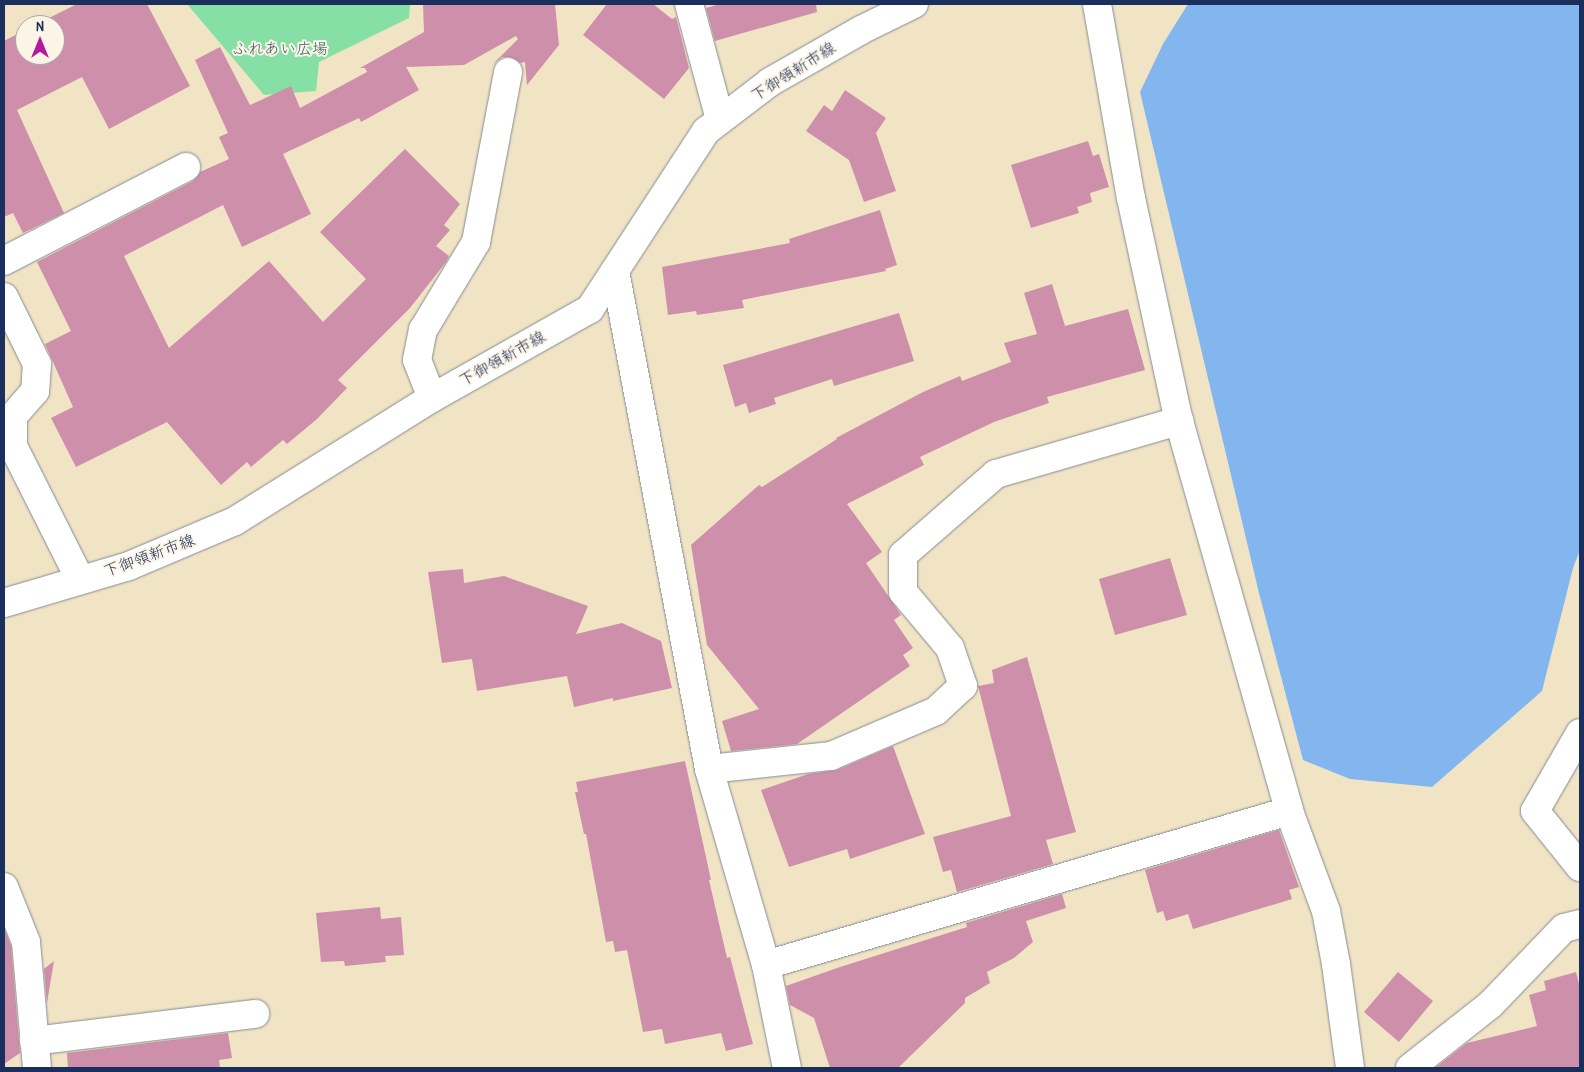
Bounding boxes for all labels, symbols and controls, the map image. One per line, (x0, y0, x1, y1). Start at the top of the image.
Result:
north arrow (15, 15, 65, 65)
text: N (36, 16, 44, 35)
street label: 下御領新市線 (747, 37, 839, 105)
park label: ふれあい広場 (232, 38, 328, 58)
street label: 下御領新市線 (455, 326, 549, 390)
street label: 下御領新市線 (101, 530, 197, 580)

